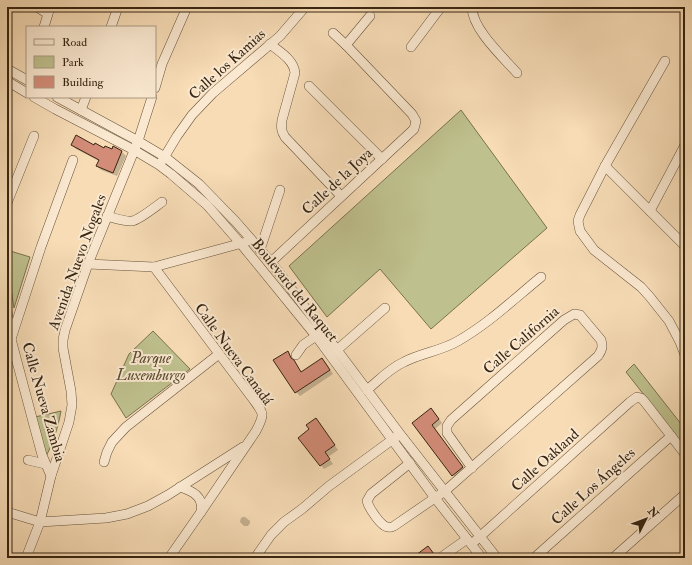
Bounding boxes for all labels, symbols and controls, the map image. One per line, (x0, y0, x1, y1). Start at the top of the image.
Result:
street label: Calle los Kamias (185, 25, 270, 104)
legend (26, 26, 156, 98)
text: Road (62, 35, 87, 50)
text: Park (62, 55, 84, 70)
text: Building (62, 75, 105, 90)
street label: Calle de la Joya (298, 143, 378, 220)
street label: Avenida Nuevo Nogales (44, 192, 111, 334)
street label: Boulevard del Raquet (247, 235, 342, 346)
street label: Calle Nueva Canadá (190, 300, 277, 410)
street label: Calle California (479, 302, 564, 379)
street label: Calle Nueva Zambia (17, 340, 70, 465)
park label: Parque Luxemburgo (115, 349, 186, 385)
street label: Calle Oakland (507, 425, 584, 496)
street label: Calle Los Ángeles (546, 442, 639, 529)
north arrow (626, 499, 666, 539)
text: N (644, 504, 662, 522)

